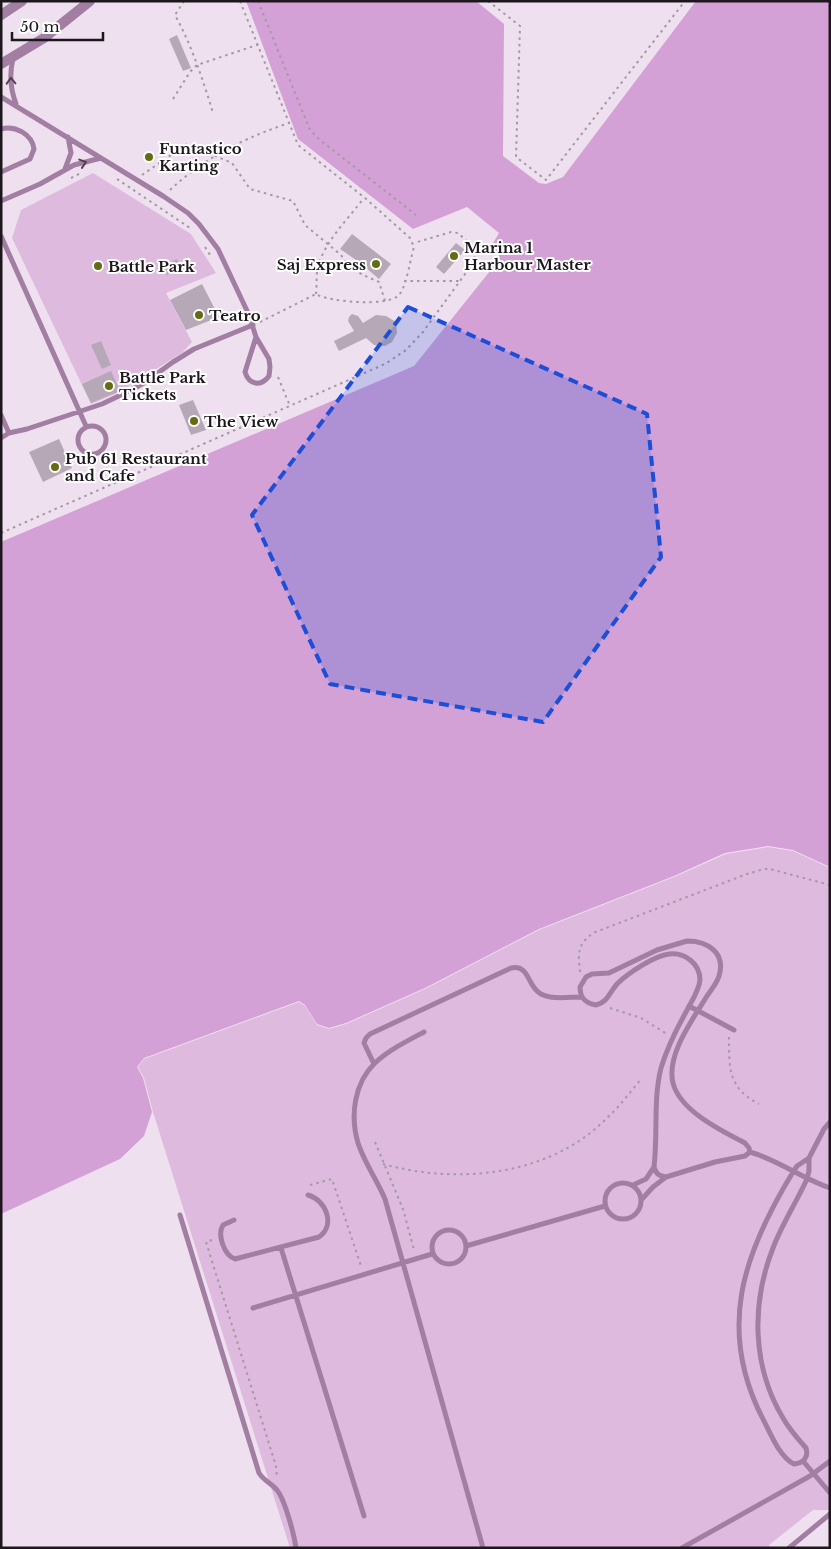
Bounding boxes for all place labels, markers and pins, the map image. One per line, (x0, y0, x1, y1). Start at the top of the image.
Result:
place label: Funtastico Karting (159, 139, 242, 175)
marker: Funtastico Karting (143, 151, 155, 163)
place label: Marina 1 Harbour Master (464, 238, 591, 274)
marker: Marina 1 Harbour Master (448, 250, 460, 262)
place label: Saj Express (277, 255, 366, 274)
place label: Battle Park (108, 257, 196, 276)
marker: Saj Express (370, 258, 382, 270)
marker: Battle Park (92, 260, 104, 272)
place label: Teatro (209, 306, 261, 325)
marker: Teatro (193, 309, 205, 321)
place label: Battle Park Tickets (119, 368, 207, 404)
marker: Battle Park Tickets (103, 380, 115, 392)
place label: The View (204, 412, 279, 431)
marker: The View (188, 415, 200, 427)
place label: Pub 61 Restaurant and Cafe (65, 449, 207, 485)
marker: Pub 61 Restaurant and Cafe (49, 461, 61, 473)

